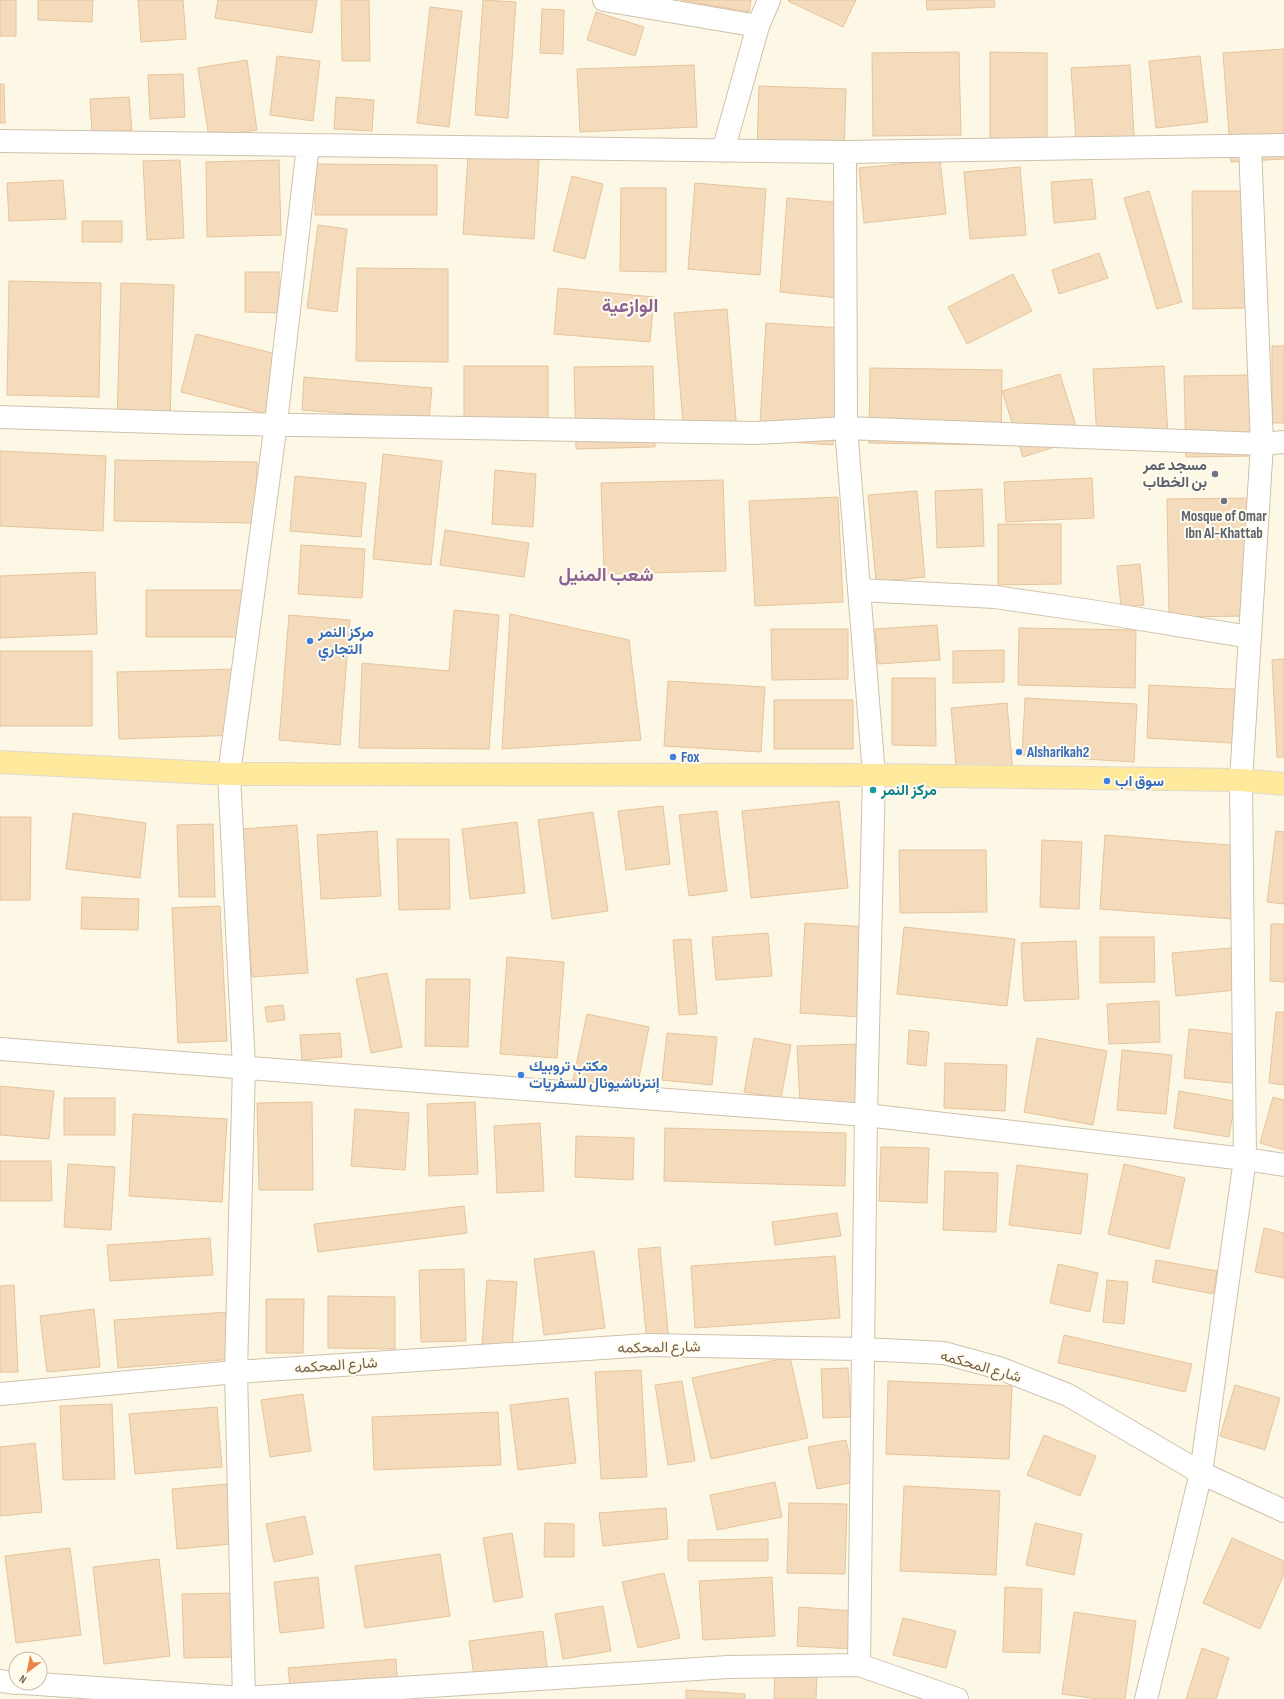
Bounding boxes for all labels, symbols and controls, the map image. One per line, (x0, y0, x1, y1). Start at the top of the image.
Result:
district label: الوازعية (602, 295, 658, 318)
place label: مسجد عمر بن الخطاب (1142, 456, 1207, 492)
marker: مسجد عمر بن الخطاب (1210, 469, 1220, 479)
marker: Mosque of Omar Ibn Al-Khattab (1219, 496, 1229, 506)
place label: Mosque of Omar Ibn Al-Khattab (1181, 507, 1267, 543)
district label: شعب المنيل (558, 564, 654, 587)
place label: مركز النمر التجاري (317, 623, 374, 662)
marker: مركز النمر التجاري (305, 636, 315, 646)
place label: Alsharikah2 (1026, 743, 1089, 762)
marker: Alsharikah2 (1014, 747, 1024, 757)
place label: Fox (681, 748, 700, 767)
marker: Fox (668, 752, 678, 762)
place label: سوق اب (1115, 772, 1164, 791)
marker: سوق اب (1102, 776, 1112, 786)
place label: مركز النمر (880, 781, 937, 800)
marker: مركز النمر (868, 785, 878, 795)
place label: مكتب تروبيك إنترناشيونال للسفريات (529, 1057, 660, 1093)
marker: مكتب تروبيك إنترناشيونال للسفريات (516, 1070, 526, 1080)
street label: شارع المحكمه (617, 1337, 701, 1359)
street label: شارع المحكمه (938, 1346, 1024, 1388)
street label: شارع المحكمه (294, 1353, 378, 1379)
north arrow (8, 1651, 48, 1691)
text: N (17, 1672, 29, 1686)

